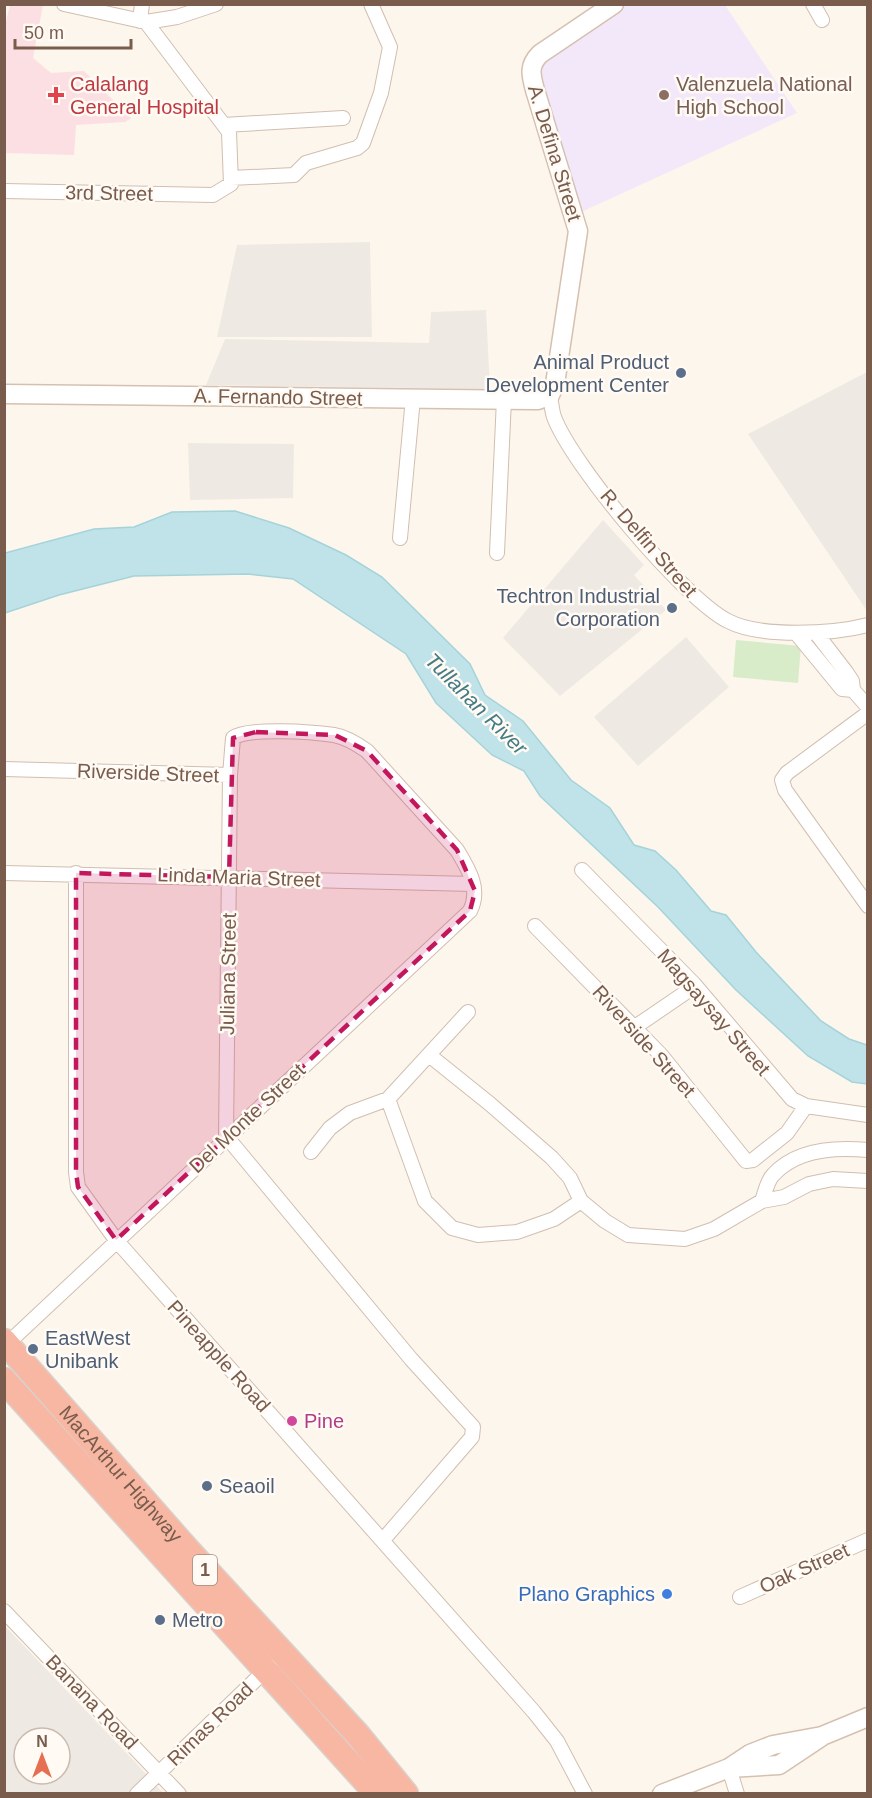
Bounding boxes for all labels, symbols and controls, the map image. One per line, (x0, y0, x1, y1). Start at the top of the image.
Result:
scale bar (15, 12, 130, 50)
text: 50 m (24, 23, 64, 43)
place label: Calalang General Hospital (70, 73, 219, 118)
place label: Valenzuela National High School (676, 73, 852, 118)
street label: A. Defina Street (524, 82, 586, 224)
marker: Calalang General Hospital (47, 86, 65, 104)
marker: Valenzuela National High School (657, 88, 671, 102)
street label: 3rd Street (65, 181, 154, 205)
place label: Animal Product Development Center (486, 351, 669, 396)
marker: Animal Product Development Center (674, 366, 688, 380)
street label: A. Fernando Street (193, 385, 363, 409)
street label: R. Delfin Street (596, 485, 702, 602)
place label: Techtron Industrial Corporation (497, 585, 660, 630)
marker: Techtron Industrial Corporation (665, 601, 679, 615)
water label: Tullahan River (421, 648, 533, 760)
street label: Riverside Street (77, 760, 220, 786)
street label: Linda Maria Street (157, 863, 321, 891)
street label: Juliana Street (216, 912, 240, 1035)
street label: Magsaysay Street (653, 944, 775, 1080)
street label: Riverside Street (588, 981, 700, 1102)
street label: Del Monte Street (185, 1058, 310, 1177)
street label: Pineapple Road (163, 1296, 275, 1416)
place label: EastWest Unibank (45, 1327, 131, 1372)
marker: EastWest Unibank (26, 1342, 40, 1356)
street label: MacArthur Highway (55, 1401, 187, 1547)
place label: Pine (304, 1410, 344, 1432)
marker: Pine (285, 1414, 299, 1428)
place label: Seaoil (219, 1475, 275, 1497)
marker: Seaoil (200, 1479, 214, 1493)
street label: Oak Street (756, 1538, 853, 1597)
road number: 1 (193, 1555, 217, 1585)
place label: Plano Graphics (518, 1583, 655, 1605)
marker: Plano Graphics (660, 1587, 674, 1601)
place label: Metro (172, 1609, 223, 1631)
marker: Metro (153, 1613, 167, 1627)
street label: Banana Road (42, 1650, 142, 1754)
street label: Rimas Road (163, 1678, 257, 1770)
north arrow (12, 1726, 72, 1786)
text: N (36, 1733, 48, 1750)

